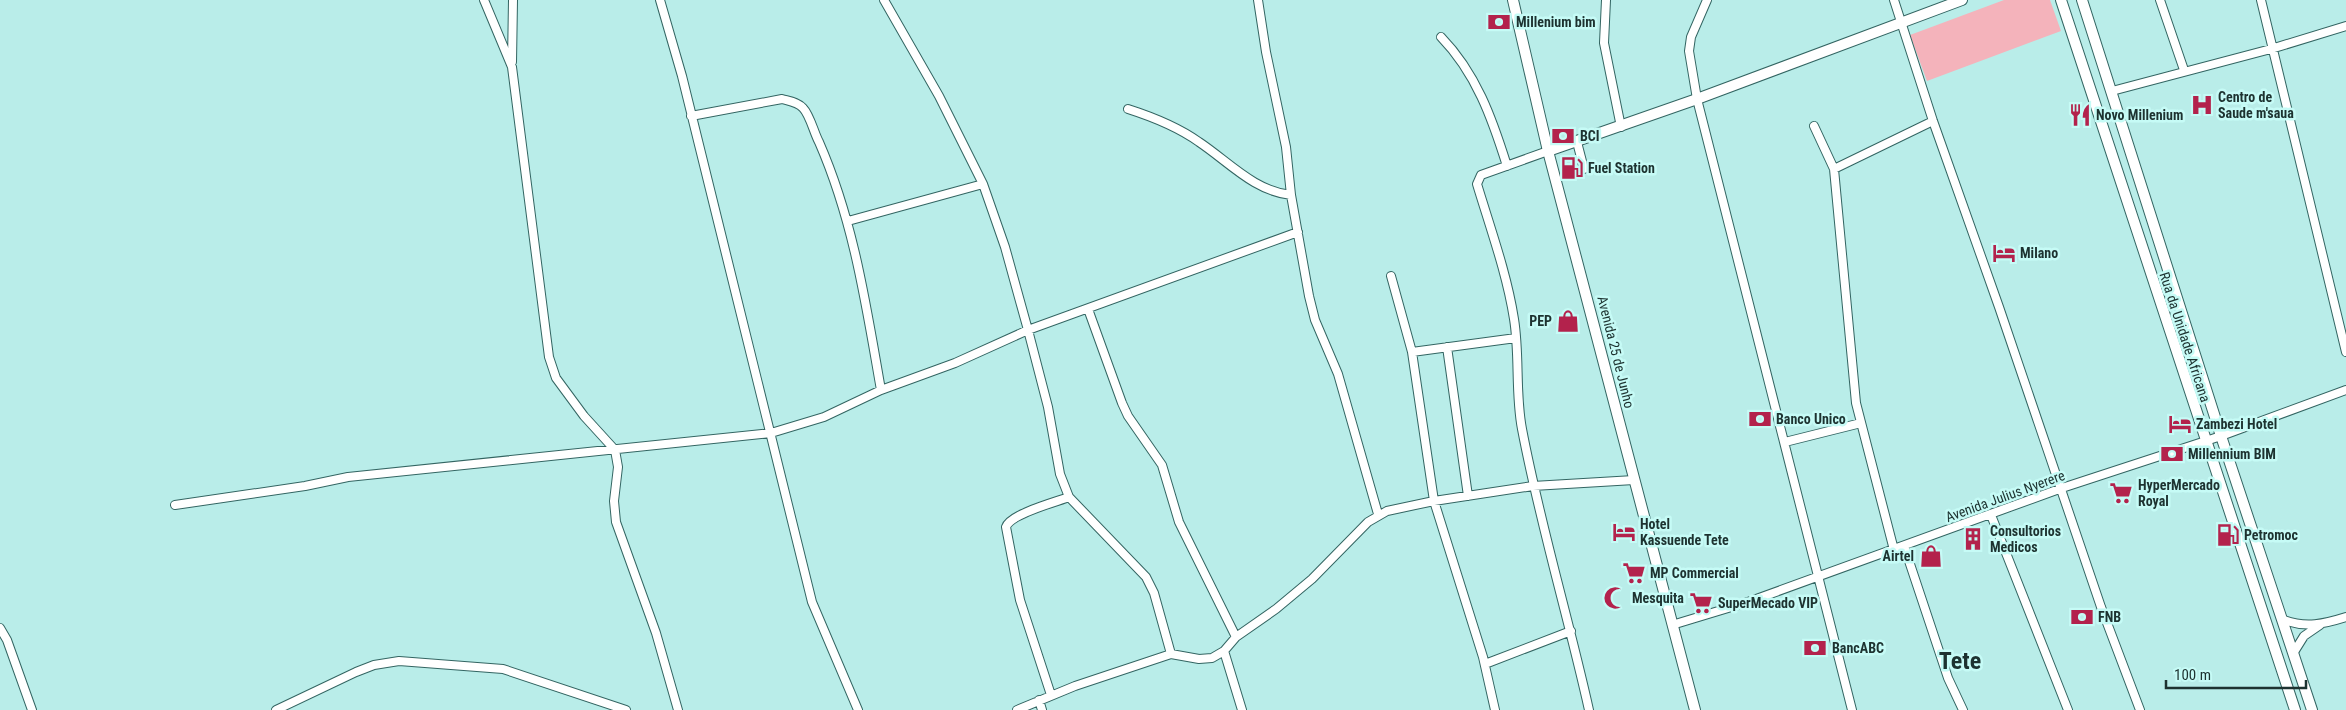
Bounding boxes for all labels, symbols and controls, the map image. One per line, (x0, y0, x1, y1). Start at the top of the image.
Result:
bank icon: Millenium bim (1486, 9, 1512, 35)
place label: Millenium bim (1516, 14, 1596, 30)
place label: Centro de Saude m'saua (2218, 89, 2294, 121)
hospital icon: Centro de Saude m'saua (2189, 92, 2215, 118)
restaurant icon: Novo Millenium (2067, 102, 2093, 128)
place label: Novo Millenium (2096, 107, 2183, 123)
bank icon: BCI (1550, 123, 1576, 149)
place label: BCI (1580, 128, 1600, 144)
fuel station icon: Fuel Station (1559, 155, 1585, 181)
place label: Fuel Station (1588, 160, 1655, 176)
hotel icon: Milano (1991, 240, 2017, 266)
place label: Milano (2020, 245, 2058, 261)
street label: Rua da Unidade Africana (2156, 270, 2214, 404)
street label: Avenida 25 de Junho (1594, 294, 1638, 410)
shop icon: PEP (1555, 308, 1581, 334)
place label: PEP (1529, 313, 1552, 329)
bank icon: Banco Unico (1747, 406, 1773, 432)
place label: Banco Unico (1776, 411, 1846, 427)
hotel icon: Zambezi Hotel (2167, 411, 2193, 437)
place label: Zambezi Hotel (2196, 416, 2277, 432)
bank icon: Millennium BIM (2159, 441, 2185, 467)
place label: Millennium BIM (2188, 446, 2276, 462)
street label: Avenida Julius Nyerere (1943, 467, 2067, 525)
place label: HyperMercado Royal (2138, 477, 2220, 509)
supermarket icon: HyperMercado Royal (2108, 480, 2134, 506)
place label: Hotel Kassuende Tete (1640, 516, 1729, 548)
hotel icon: Hotel Kassuende Tete (1611, 519, 1637, 545)
fuel station icon: Petromoc (2215, 522, 2241, 548)
place label: Consultorios Medicos (1990, 523, 2061, 555)
building icon: Consultorios Medicos (1960, 526, 1986, 552)
place label: Petromoc (2244, 527, 2299, 543)
shop icon: Airtel (1918, 543, 1944, 569)
place label: Airtel (1883, 548, 1914, 564)
supermarket icon: MP Commercial (1621, 560, 1647, 586)
place label: MP Commercial (1650, 565, 1739, 581)
mosque icon: Mesquita (1602, 585, 1628, 611)
place label: Mesquita (1632, 590, 1684, 606)
supermarket icon: SuperMecado VIP (1688, 590, 1714, 616)
place label: SuperMecado VIP (1718, 595, 1818, 611)
bank icon: FNB (2069, 604, 2095, 630)
place label: FNB (2098, 609, 2121, 625)
bank icon: BancABC (1802, 635, 1828, 661)
place label: BancABC (1832, 640, 1884, 656)
district label: Tete (1939, 647, 1981, 675)
scale bar (2166, 658, 2306, 690)
text: 100 m (2174, 666, 2211, 684)

